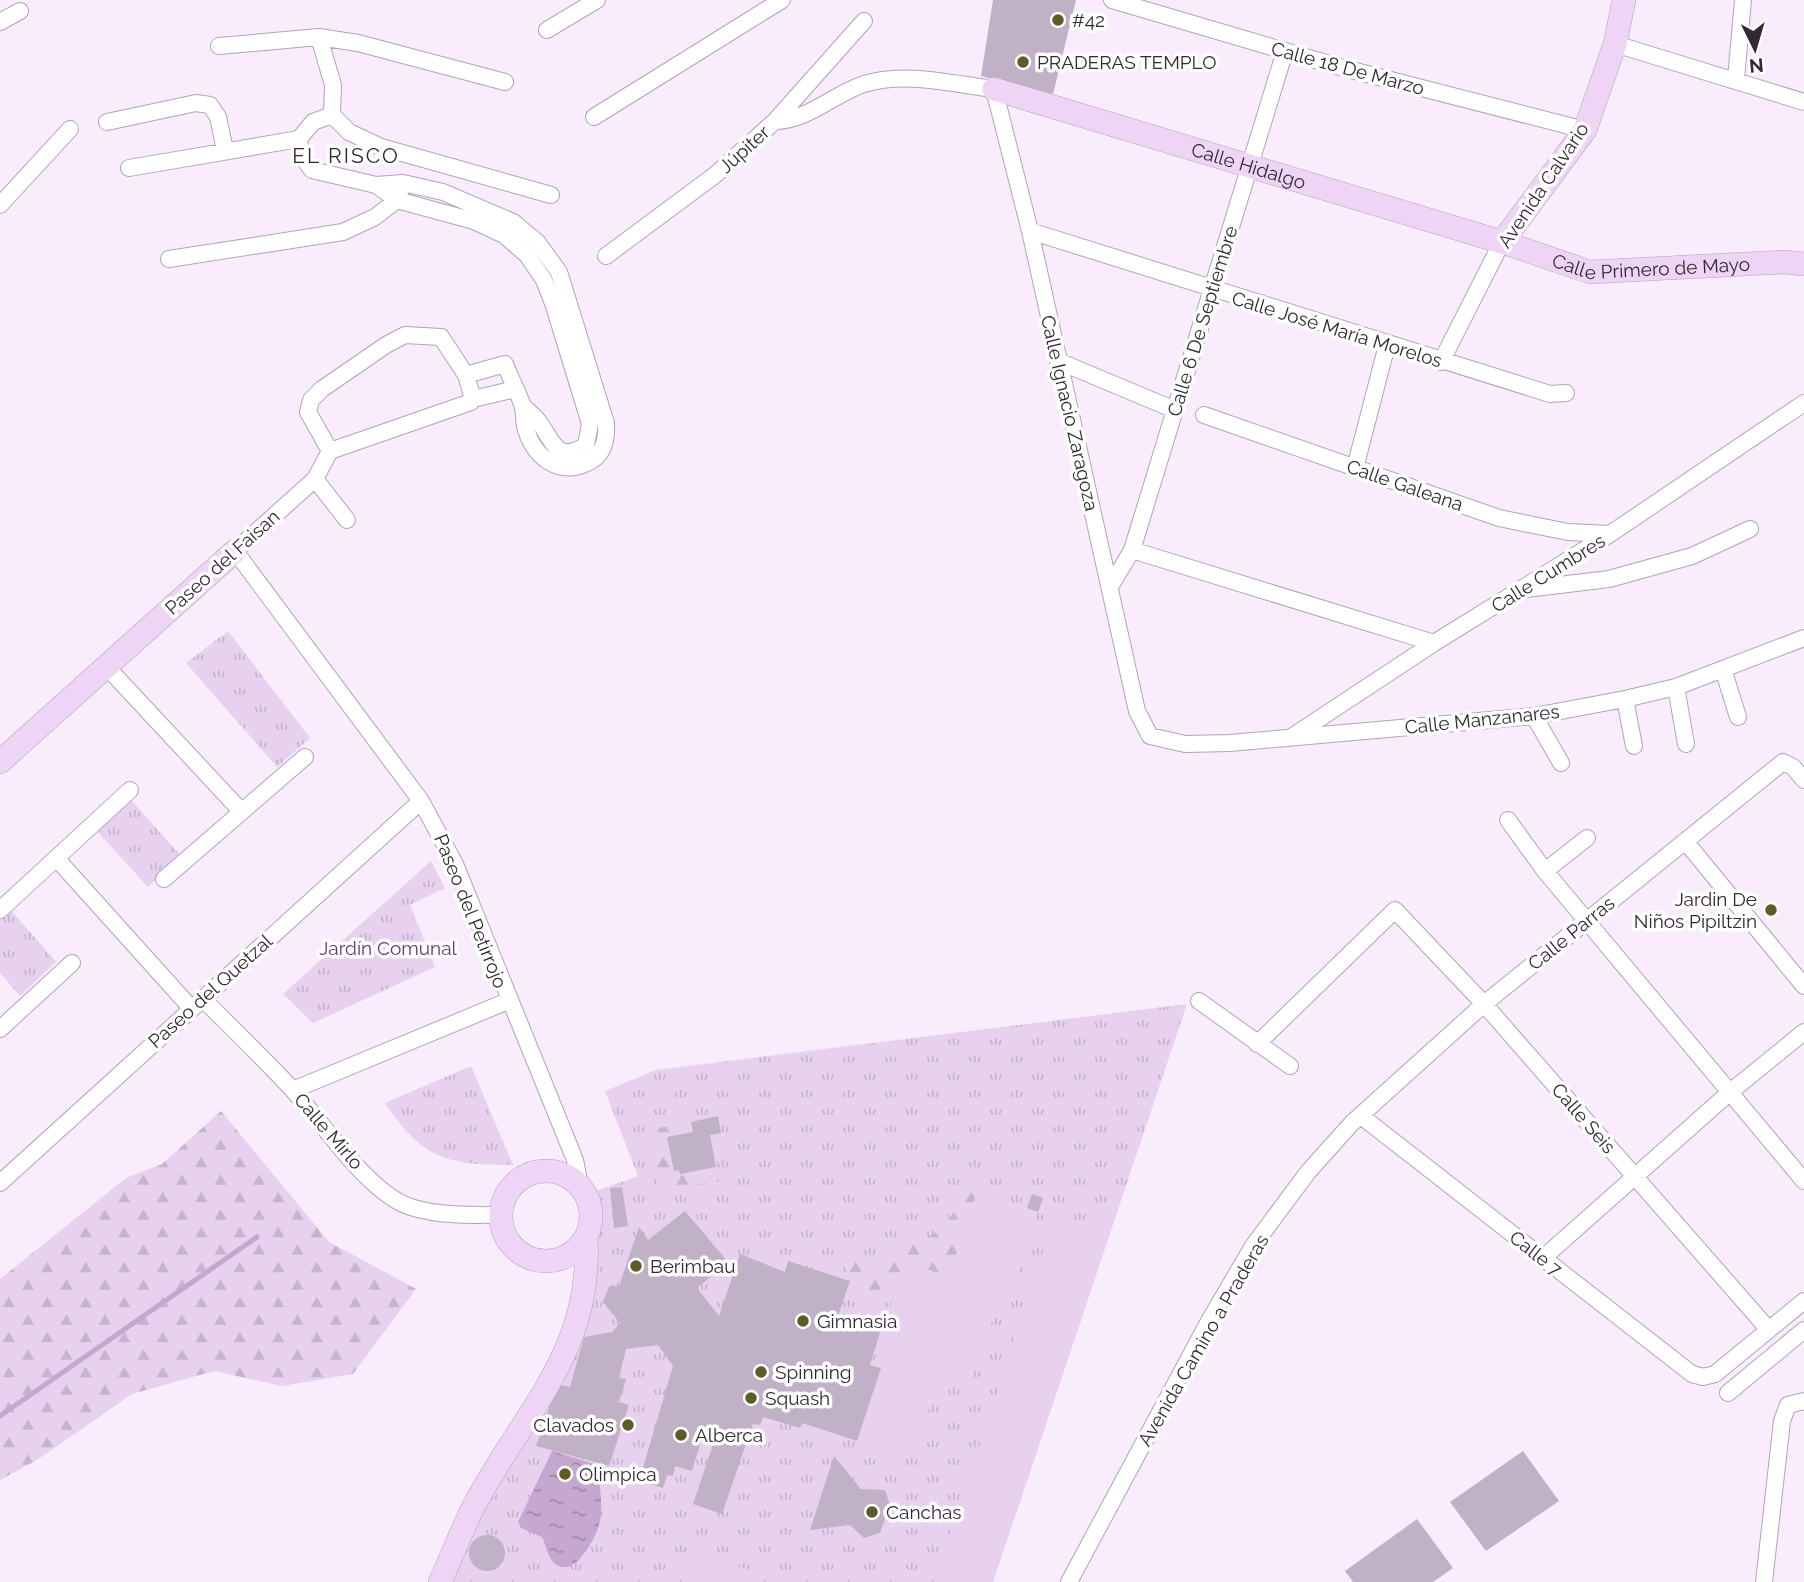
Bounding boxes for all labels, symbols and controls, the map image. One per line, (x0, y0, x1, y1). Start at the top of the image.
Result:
place label: #42 (1072, 9, 1105, 31)
marker: #42 (1050, 12, 1066, 28)
north arrow (1720, 14, 1790, 84)
street label: Calle 18 De Marzo (1269, 37, 1427, 99)
place label: PRADERAS TEMPLO (1037, 51, 1216, 73)
marker: PRADERAS TEMPLO (1015, 54, 1031, 70)
text: N (1748, 54, 1765, 78)
street label: Avenida Calvario (1493, 118, 1593, 252)
street label: Júpiter (714, 120, 774, 177)
street label: Calle Hidalgo (1189, 138, 1309, 193)
district label: EL RISCO (292, 143, 400, 168)
street label: Calle 6 De Septiembre (1163, 223, 1241, 419)
street label: Calle Primero de Mayo (1549, 249, 1751, 283)
street label: Calle José María Morelos (1229, 287, 1445, 371)
street label: Calle Ignacio Zaragoza (1037, 313, 1103, 513)
street label: Calle Galeana (1344, 455, 1466, 515)
street label: Paseo del Faisan (160, 505, 284, 619)
street label: Calle Cumbres (1487, 529, 1609, 617)
street label: Calle Manzanares (1403, 700, 1561, 738)
street label: Paseo del Petirrojo (430, 831, 512, 991)
place label: Jardin De Niños Pipiltzin (1634, 888, 1757, 932)
street label: Calle Parras (1523, 892, 1619, 974)
marker: Jardin De Niños Pipiltzin (1763, 902, 1779, 918)
street label: Paseo del Quetzal (144, 929, 277, 1052)
park label: Jardín Comunal (319, 937, 457, 959)
street label: Calle Seis (1548, 1078, 1620, 1158)
street label: Calle Mirlo (290, 1088, 368, 1174)
street label: Calle 7 (1506, 1226, 1566, 1280)
street label: Avenida Camino a Praderas (1133, 1230, 1273, 1450)
place label: Berimbau (650, 1255, 735, 1277)
marker: Berimbau (628, 1258, 644, 1274)
place label: Gimnasia (817, 1310, 897, 1332)
marker: Gimnasia (795, 1313, 811, 1329)
place label: Spinning (775, 1361, 852, 1383)
marker: Spinning (753, 1364, 769, 1380)
place label: Squash (765, 1387, 830, 1409)
marker: Squash (743, 1390, 759, 1406)
place label: Clavados (533, 1414, 614, 1436)
marker: Clavados (620, 1417, 636, 1433)
place label: Alberca (695, 1424, 763, 1446)
marker: Alberca (673, 1427, 689, 1443)
place label: Olimpica (579, 1463, 657, 1485)
marker: Olimpica (557, 1466, 573, 1482)
place label: Canchas (886, 1501, 962, 1523)
marker: Canchas (864, 1504, 880, 1520)

